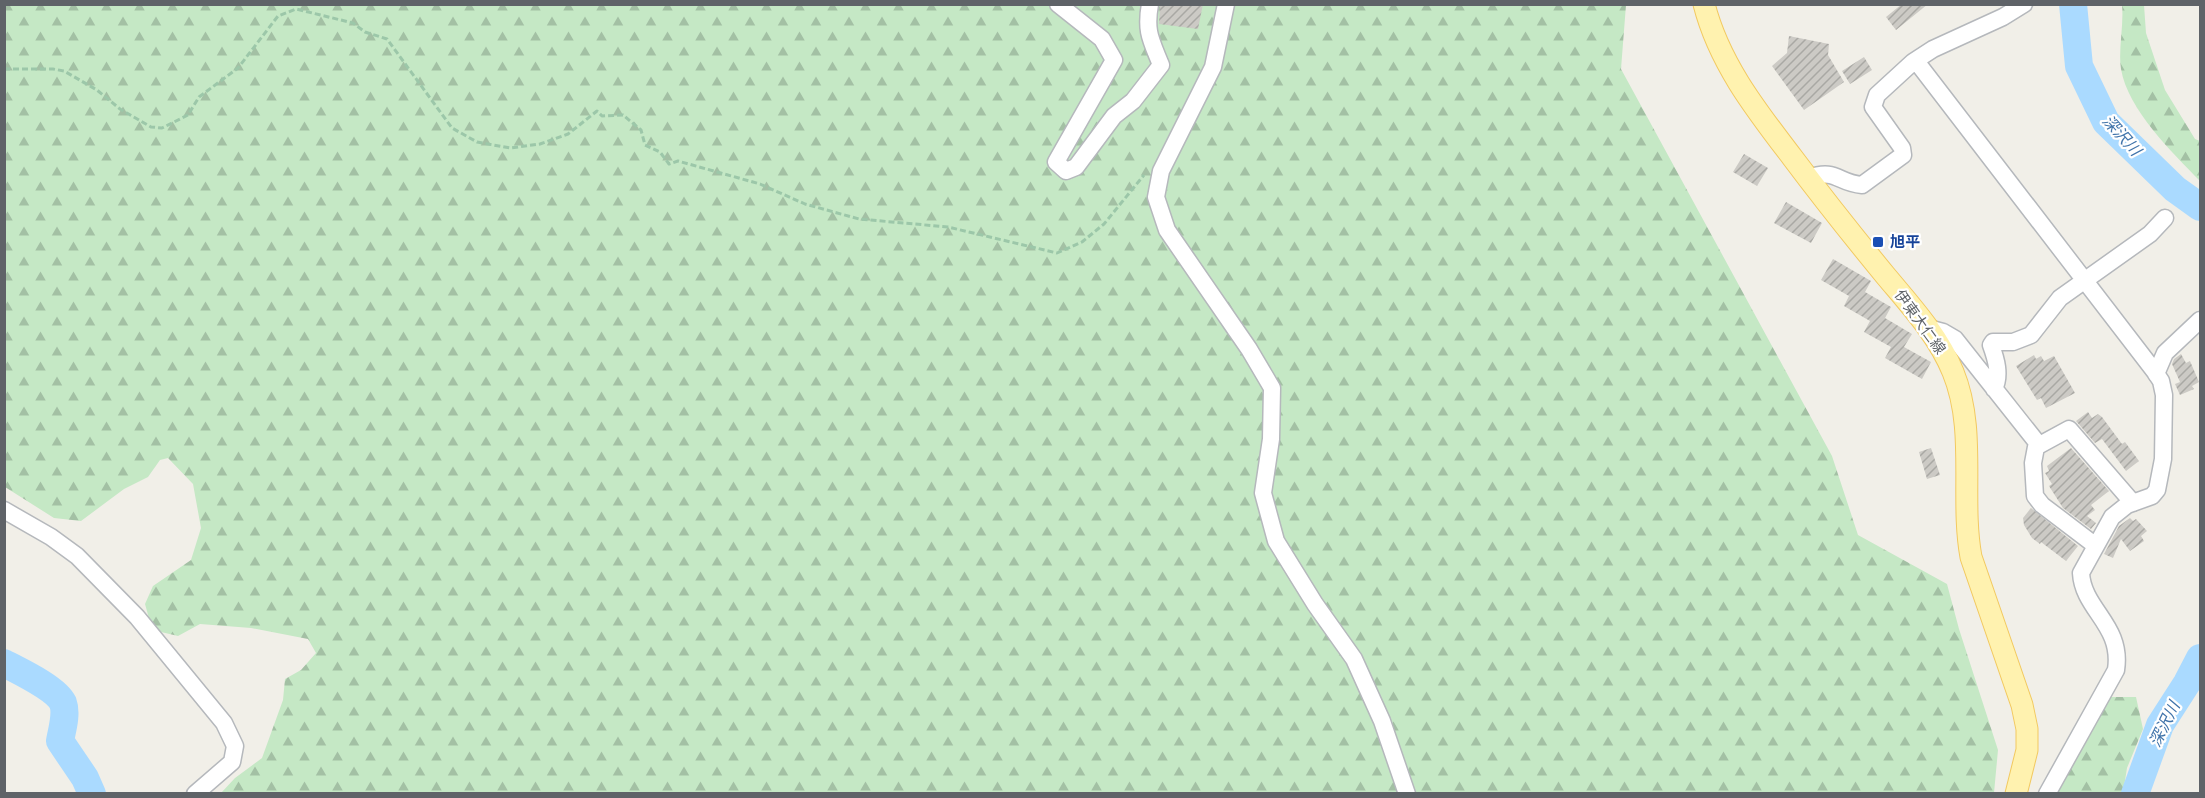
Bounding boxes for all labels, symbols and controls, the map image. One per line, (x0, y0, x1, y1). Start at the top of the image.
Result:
water label: 深沢川 (2098, 111, 2146, 162)
place label: 旭平 (1890, 233, 1920, 251)
marker: 旭平 (1871, 235, 1885, 249)
street label: 伊東大仁線 (1891, 286, 1949, 358)
water label: 深沢川 (2145, 697, 2185, 750)

